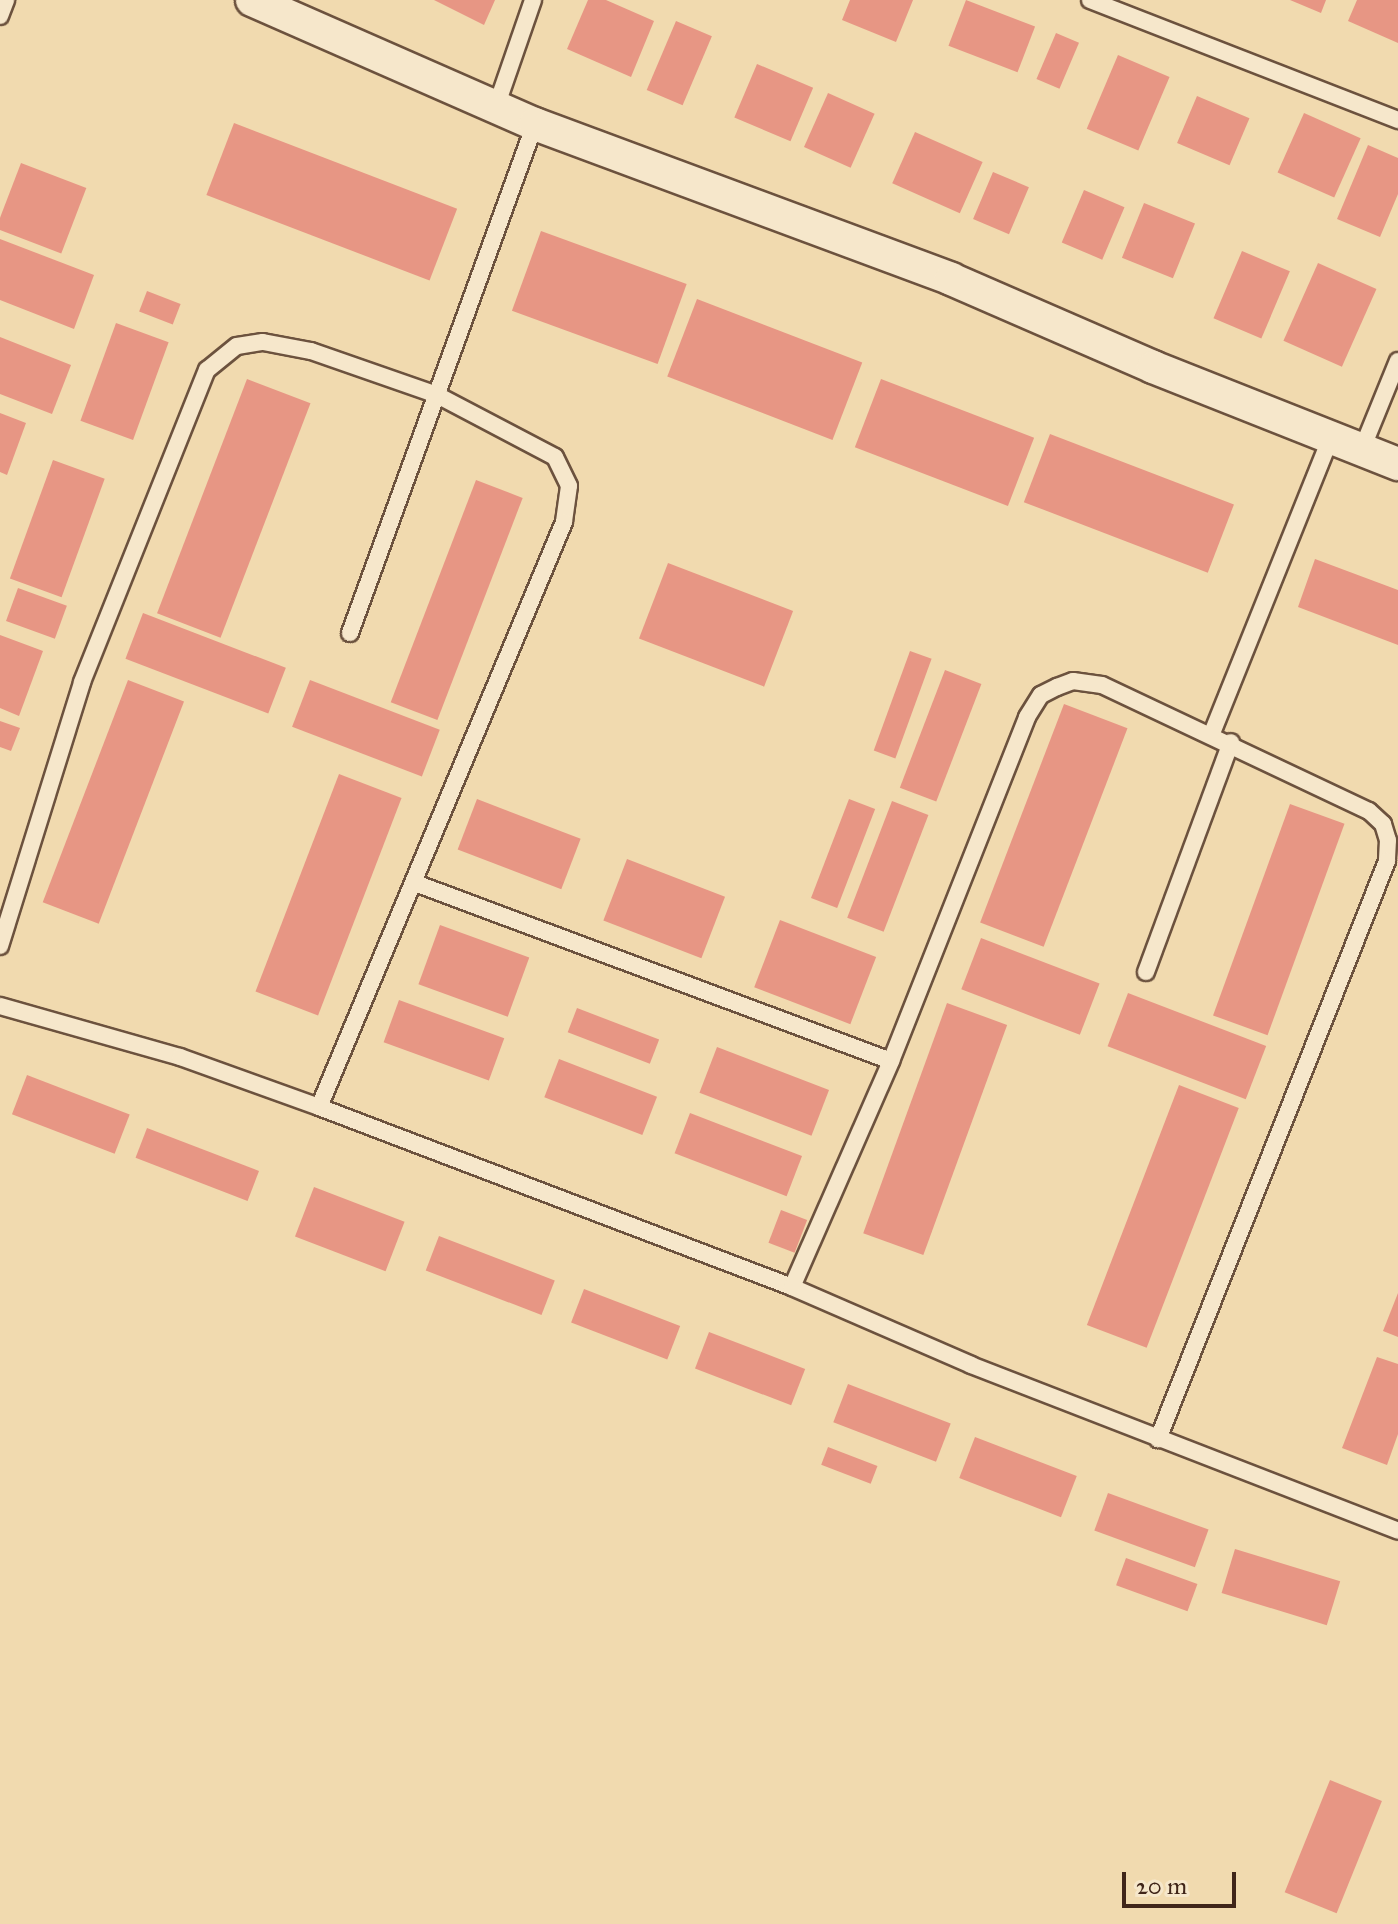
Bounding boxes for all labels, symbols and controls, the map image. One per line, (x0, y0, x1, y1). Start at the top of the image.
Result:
scale bar (1126, 1856, 1240, 1906)
text: 20 m (1136, 1871, 1187, 1901)

